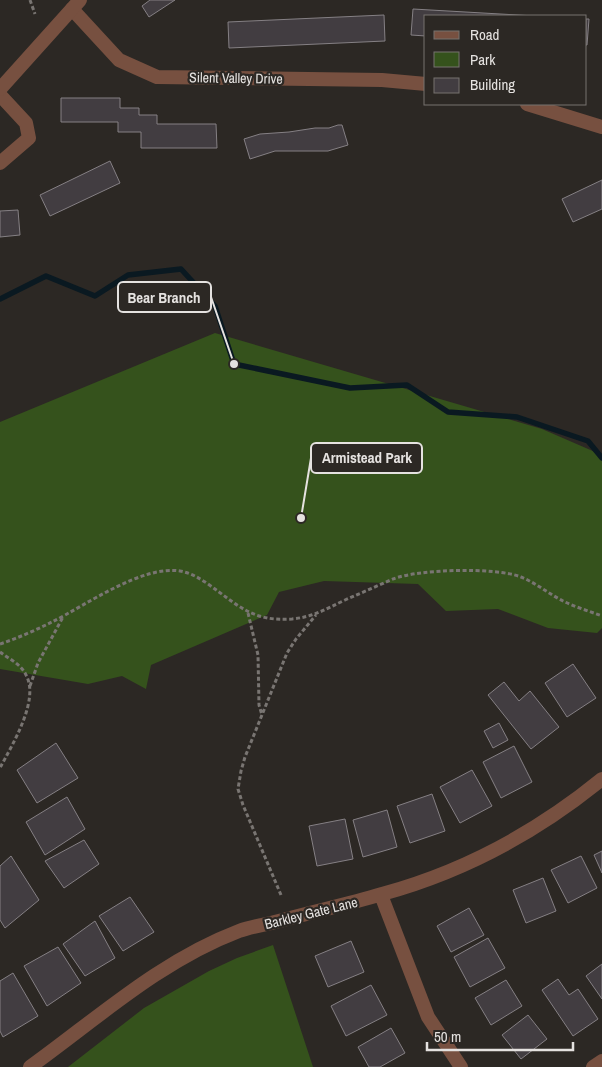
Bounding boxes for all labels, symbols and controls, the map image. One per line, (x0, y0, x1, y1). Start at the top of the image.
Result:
legend (424, 15, 587, 105)
text: Road (470, 24, 499, 45)
text: Park (470, 49, 496, 70)
street label: Silent Valley Drive (189, 68, 283, 88)
text: Building (470, 74, 515, 95)
callout: Bear Branch (118, 282, 211, 312)
text: Bear Branch (127, 287, 201, 308)
callout: Armistead Park (311, 443, 422, 473)
text: Armistead Park (322, 447, 412, 468)
street label: Barkley Gate Lane (263, 893, 359, 933)
scale bar (427, 1020, 573, 1052)
text: 50 m (434, 1026, 461, 1047)

